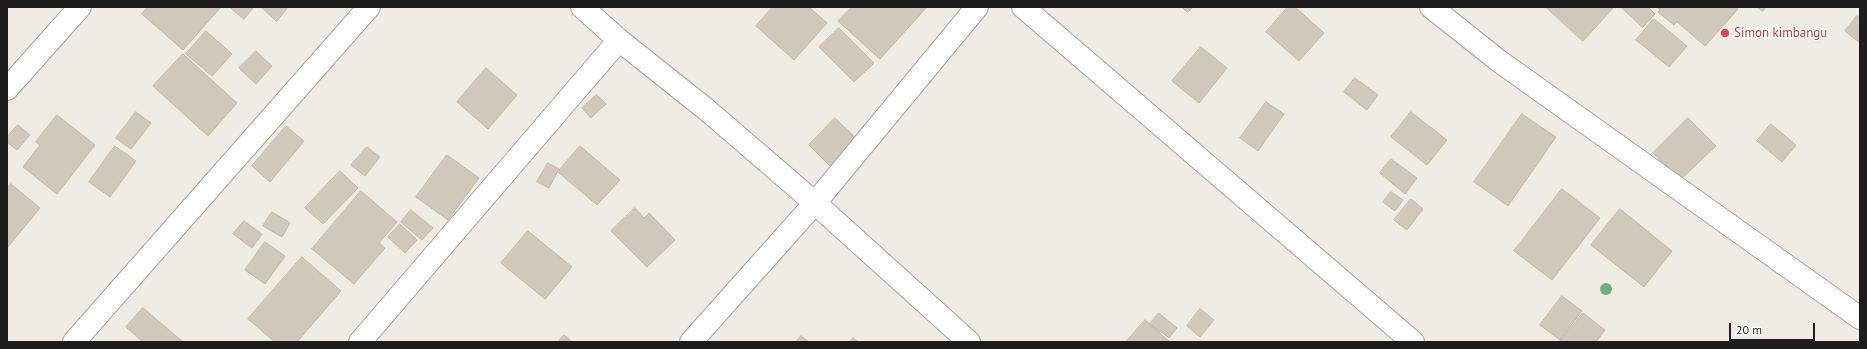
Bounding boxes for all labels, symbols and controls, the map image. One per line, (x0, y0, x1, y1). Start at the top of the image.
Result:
place label: Simon kimbangu (1734, 25, 1827, 41)
marker: Simon kimbangu (1719, 27, 1731, 39)
scale bar (1731, 315, 1817, 341)
text: 20 m (1736, 322, 1762, 337)

